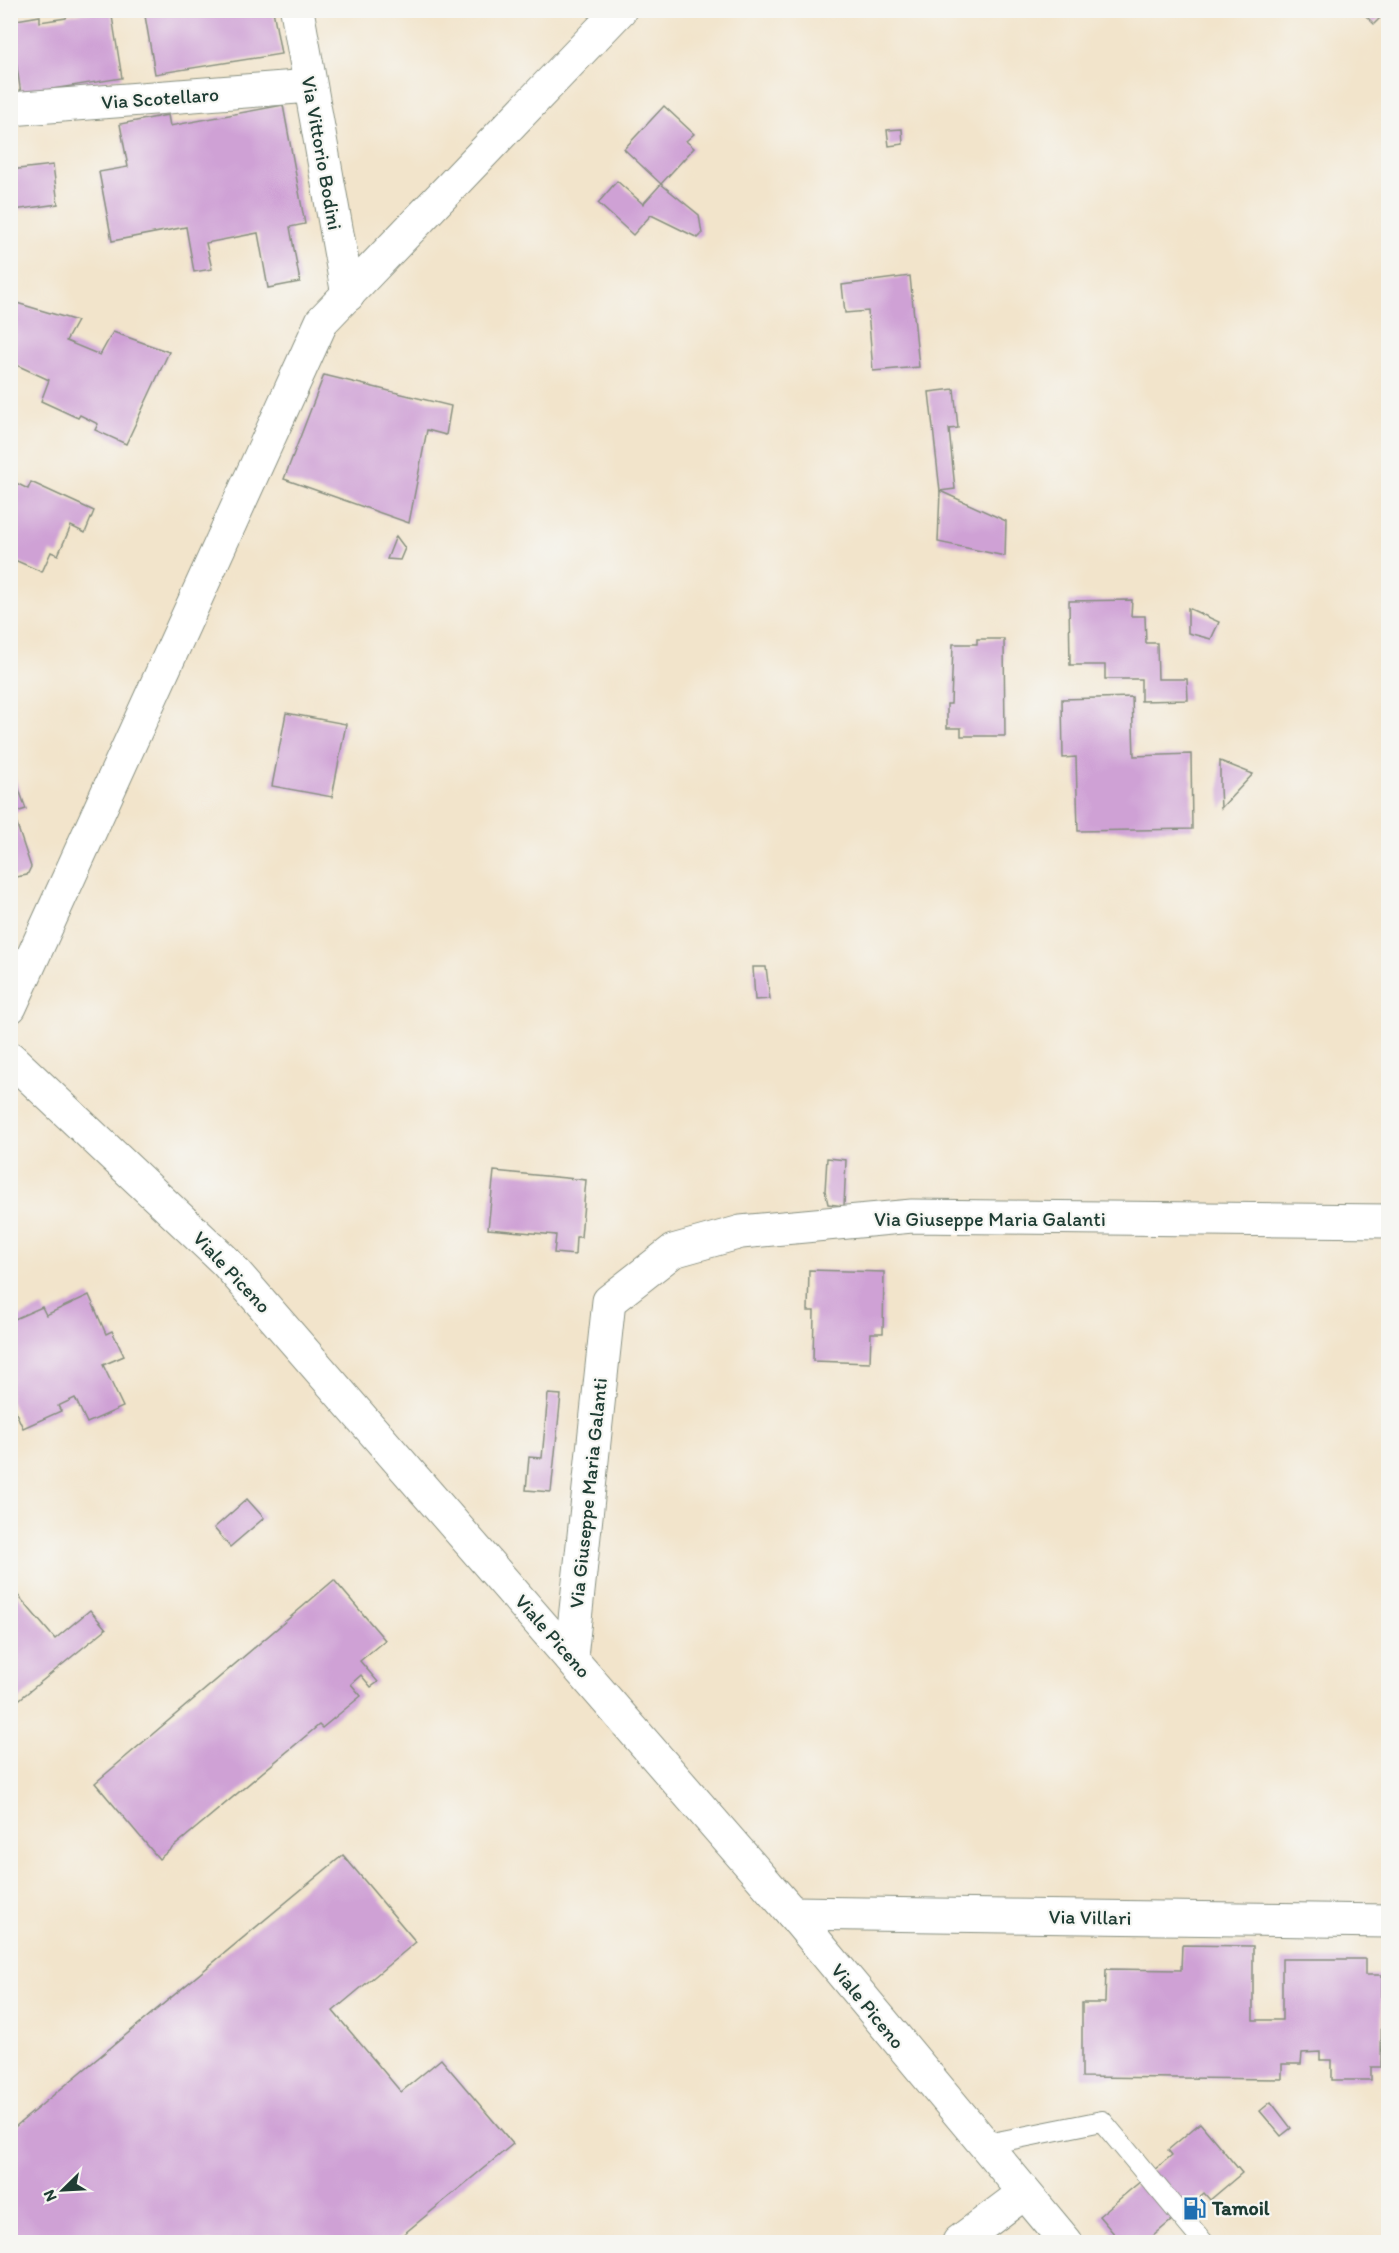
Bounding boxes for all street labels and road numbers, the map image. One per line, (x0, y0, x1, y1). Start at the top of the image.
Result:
street label: Via Vittorio Bodini (297, 74, 347, 232)
street label: Via Scotellaro (100, 82, 220, 114)
street label: Via Giuseppe Maria Galanti (874, 1207, 1106, 1231)
street label: Viale Piceno (188, 1226, 276, 1318)
street label: Via Giuseppe Maria Galanti (564, 1376, 612, 1610)
street label: Viale Piceno (510, 1589, 596, 1683)
street label: Via Villari (1048, 1904, 1132, 1930)
street label: Viale Piceno (826, 1958, 910, 2054)

